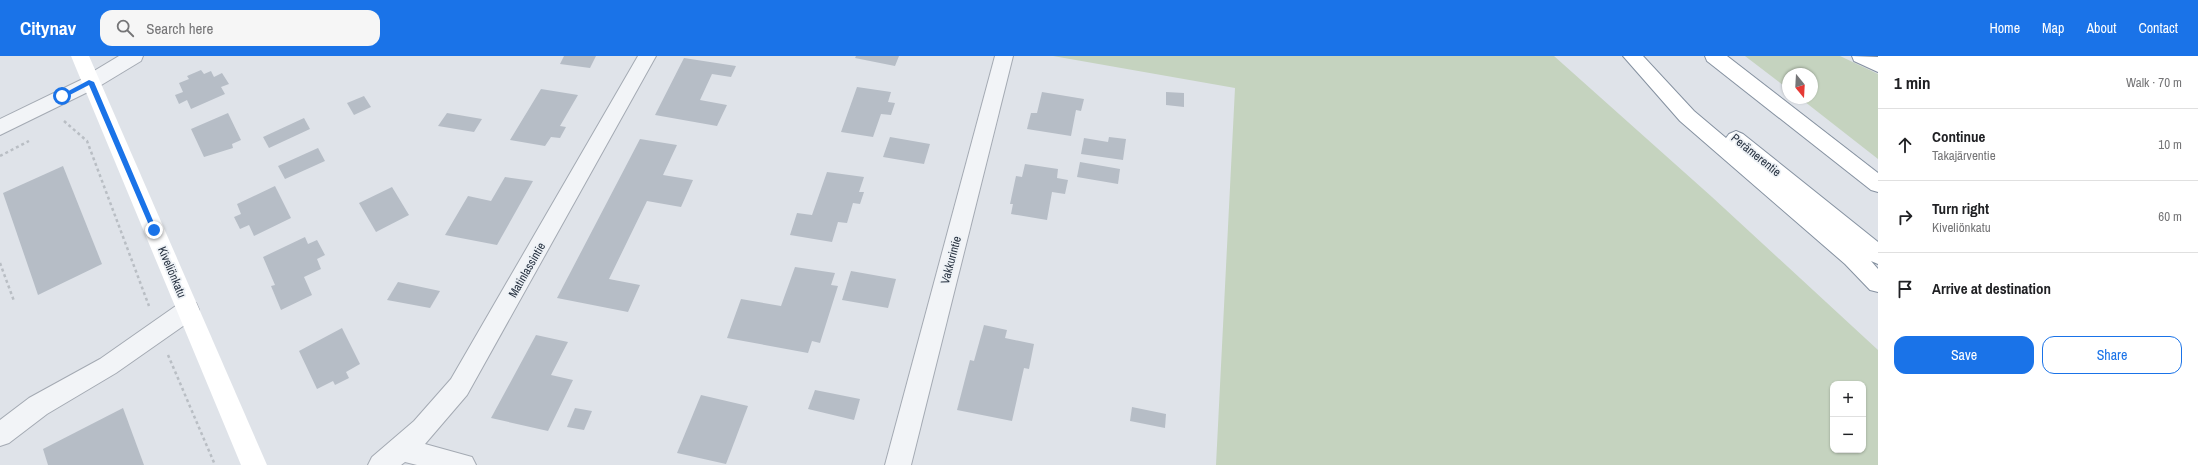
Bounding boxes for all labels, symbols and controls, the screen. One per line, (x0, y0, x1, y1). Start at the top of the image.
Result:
search box (100, 10, 380, 46)
text: Citynav (20, 15, 76, 41)
icon: search (114, 17, 136, 39)
text: Search here (146, 18, 213, 39)
text: Home (1989, 19, 2020, 37)
text: Map (2042, 19, 2064, 37)
text: About (2086, 19, 2116, 37)
text: Contact (2138, 19, 2178, 37)
north arrow (1782, 68, 1818, 104)
text: 1 min (1894, 71, 1930, 94)
text: Walk · 70 m (2126, 74, 2182, 91)
route start (53, 87, 71, 105)
text: Continue (1932, 126, 1985, 147)
street label: Perämerentie (1728, 130, 1784, 180)
icon: ahead (1894, 134, 1916, 156)
text: 10 m (2158, 136, 2182, 153)
text: Takajärventie (1932, 147, 1996, 164)
text: Turn right (1932, 198, 1989, 219)
icon: right (1894, 206, 1916, 228)
text: 60 m (2158, 208, 2182, 225)
text: Kiveliönkatu (1932, 219, 1991, 236)
route end (145, 221, 163, 239)
street label: Vakkurintie (937, 234, 965, 286)
street label: Matinlassintie (505, 239, 549, 301)
street label: Kiveliönkatu (154, 244, 190, 300)
icon: arrive (1894, 278, 1916, 300)
text: Arrive at destination (1932, 278, 2051, 299)
button: Save (1894, 336, 2034, 374)
button: Share (2042, 336, 2182, 374)
map controls (1830, 381, 1866, 453)
button: + (1830, 381, 1866, 417)
button: − (1830, 417, 1866, 453)

